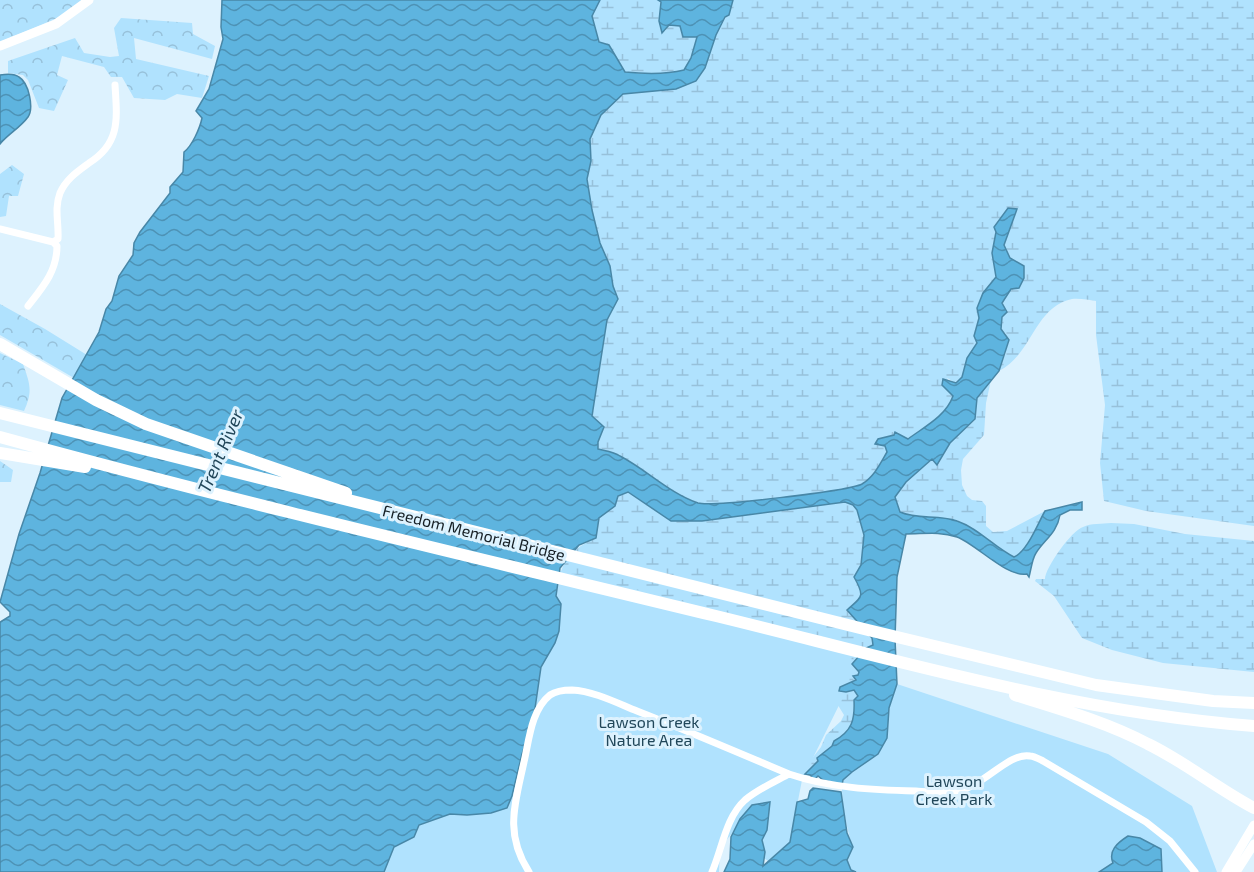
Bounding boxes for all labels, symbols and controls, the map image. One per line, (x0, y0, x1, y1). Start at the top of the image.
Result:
water label: Trent River (193, 405, 248, 496)
street label: Freedom Memorial Bridge (381, 500, 567, 564)
park label: Lawson Creek Nature Area (599, 712, 699, 749)
park label: Lawson Creek Park (916, 771, 992, 808)

